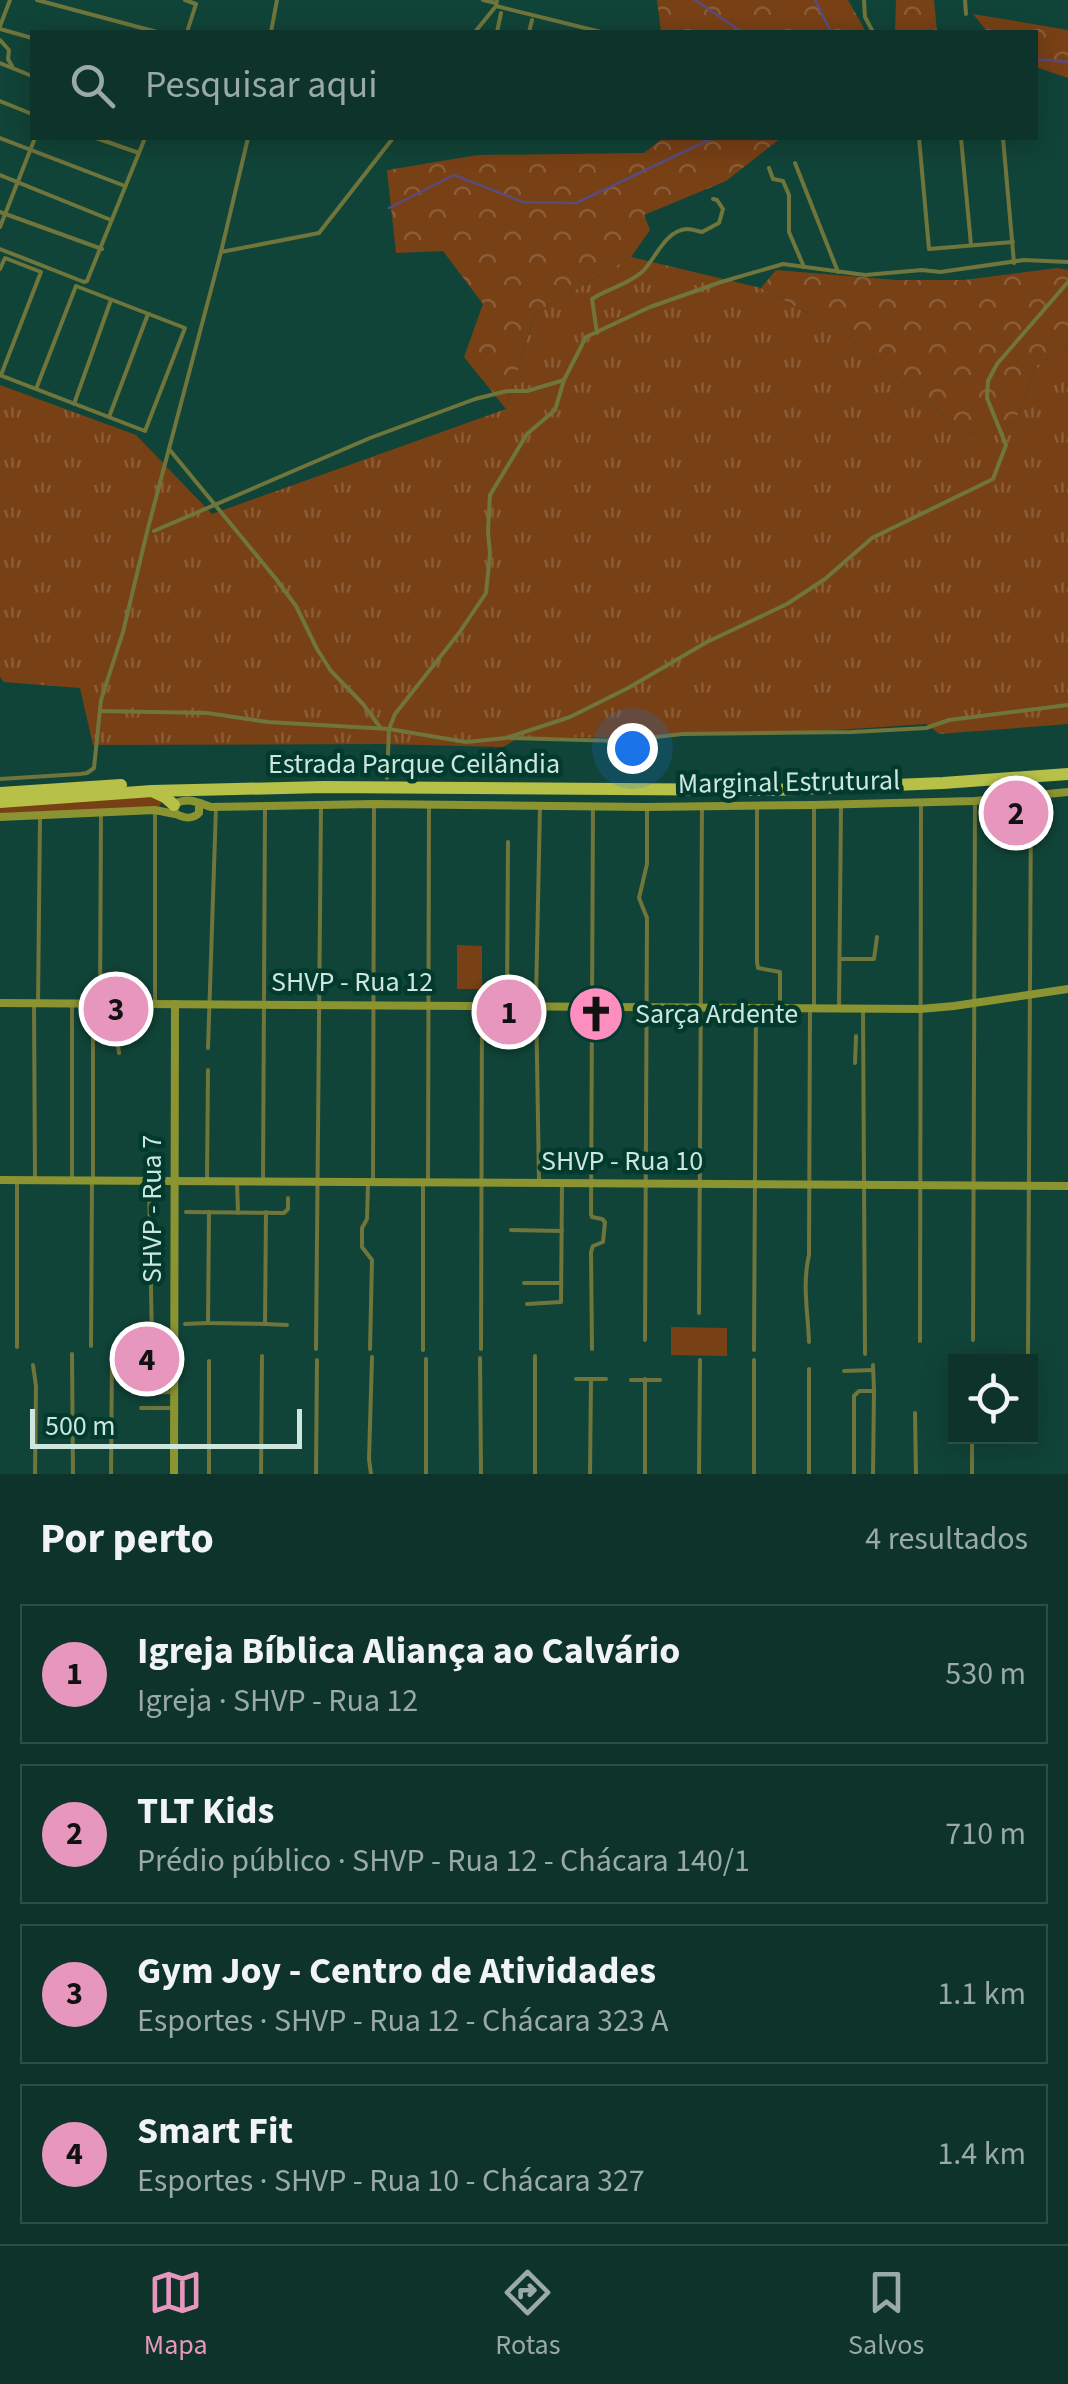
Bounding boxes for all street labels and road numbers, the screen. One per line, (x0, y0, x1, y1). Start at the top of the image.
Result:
street label: Estrada Parque Ceilândia (268, 744, 560, 784)
street label: Marginal Estrutural (677, 760, 901, 804)
street label: SHVP - Rua 12 (271, 962, 433, 1002)
street label: SHVP - Rua 7 (132, 1135, 172, 1283)
street label: SHVP - Rua 10 (541, 1141, 703, 1181)

